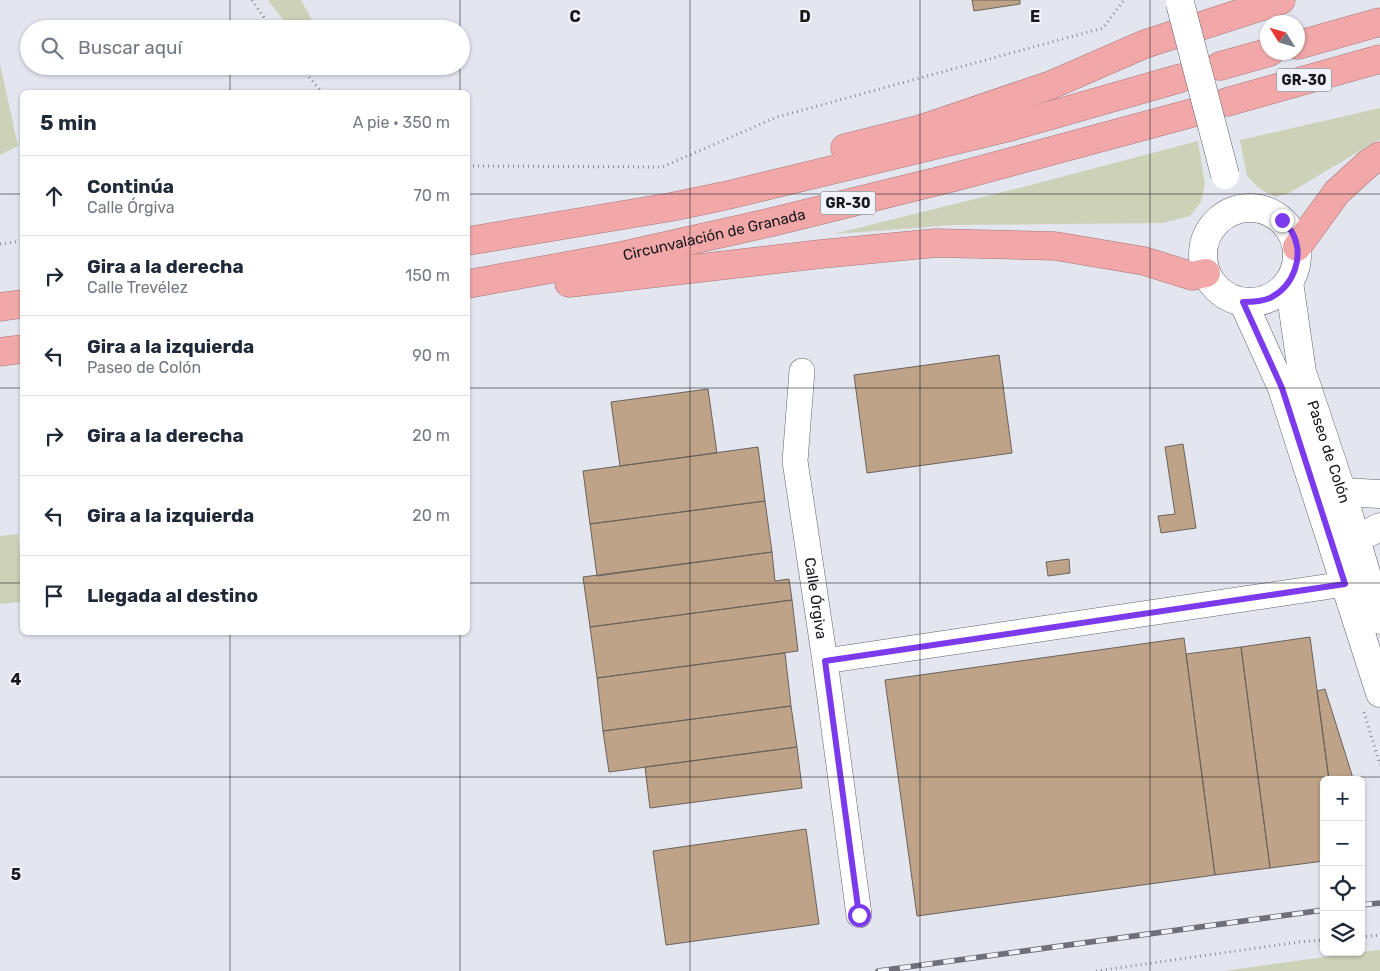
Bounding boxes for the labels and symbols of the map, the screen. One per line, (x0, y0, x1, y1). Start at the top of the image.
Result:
text: C (569, 7, 581, 26)
text: D (799, 7, 811, 26)
text: E (1030, 7, 1040, 26)
north arrow (1260, 15, 1305, 60)
road number: GR-30 (1276, 68, 1332, 92)
road number: GR-30 (820, 192, 876, 214)
street label: Circunvalación de Granada (621, 205, 807, 264)
route end (1271, 209, 1294, 232)
street label: Paseo de Colón (1303, 398, 1354, 505)
street label: Calle Órgiva (801, 556, 831, 640)
text: 4 (11, 670, 22, 689)
text: 5 (11, 865, 21, 884)
route start (848, 904, 871, 927)

